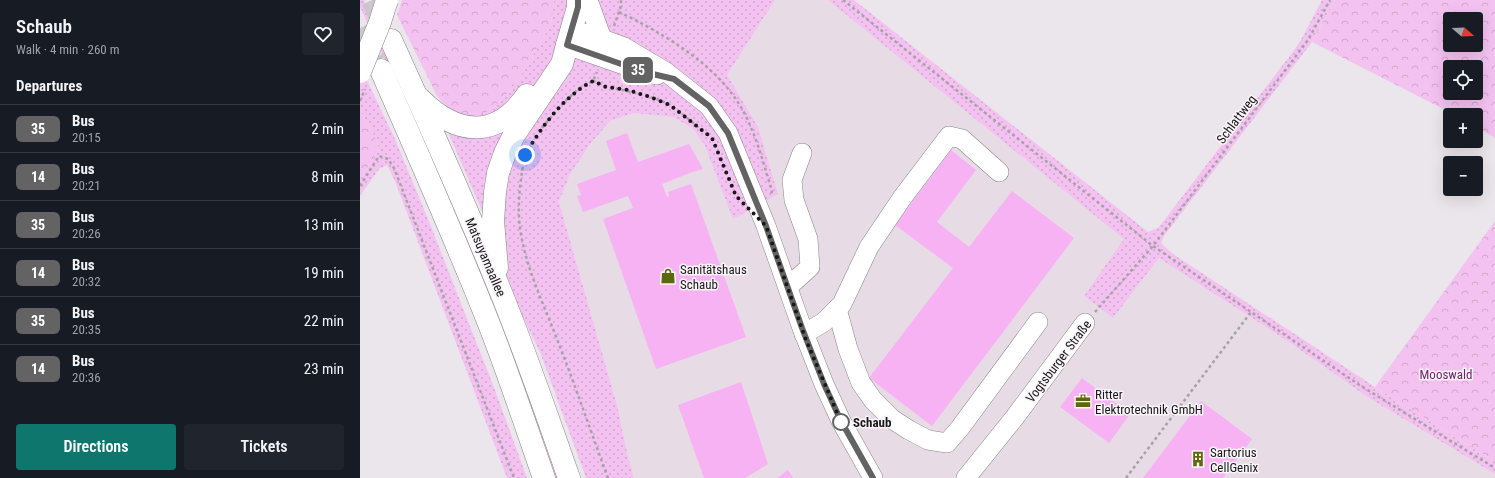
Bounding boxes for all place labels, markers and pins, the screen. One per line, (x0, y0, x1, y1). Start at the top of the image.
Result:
place label: Sanitätshaus Schaub (680, 262, 747, 292)
shop icon: Sanitätshaus Schaub (659, 267, 677, 285)
place label: Ritter Elektrotechnik GmbH (1095, 387, 1203, 417)
office icon: Ritter Elektrotechnik GmbH (1074, 392, 1092, 410)
marker: Schaub (832, 413, 850, 431)
place label: Schaub (853, 415, 891, 430)
place label: Sartorius CellGenix (1210, 445, 1258, 475)
building icon: Sartorius CellGenix (1189, 450, 1207, 468)

